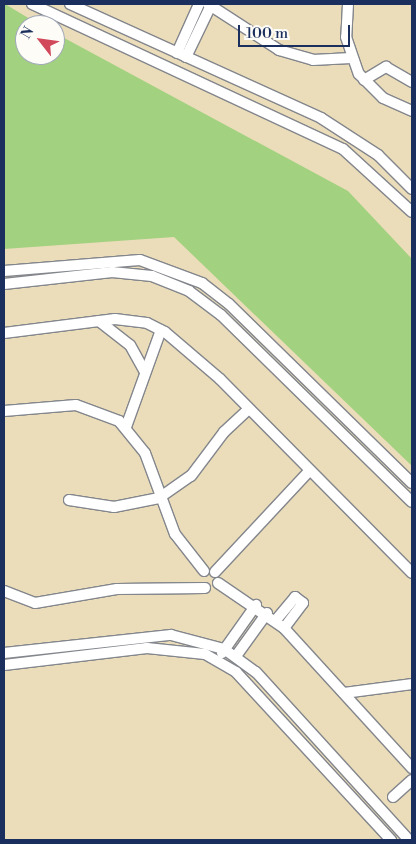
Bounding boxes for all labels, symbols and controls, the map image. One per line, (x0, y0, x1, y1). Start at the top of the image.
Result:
north arrow (15, 15, 65, 65)
scale bar (241, 15, 354, 47)
text: N (17, 24, 38, 42)
text: 100 m (246, 24, 288, 43)

